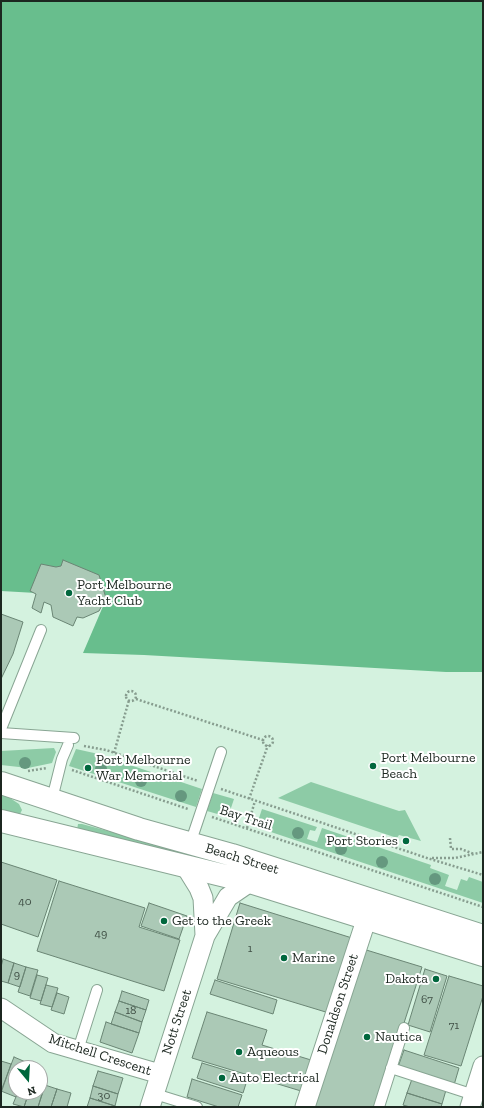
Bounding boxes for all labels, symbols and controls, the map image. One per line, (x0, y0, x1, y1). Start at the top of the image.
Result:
place label: Port Melbourne Yacht Club (77, 577, 171, 610)
marker: Port Melbourne Yacht Club (64, 588, 74, 598)
place label: Port Melbourne Beach (381, 750, 475, 782)
place label: Port Melbourne War Memorial (96, 752, 190, 784)
marker: Port Melbourne Beach (368, 761, 378, 771)
marker: Port Melbourne War Memorial (83, 763, 93, 773)
street label: Bay Trail (218, 802, 274, 834)
place label: Port Stories (326, 833, 398, 849)
marker: Port Stories (401, 836, 411, 846)
street label: Beach Street (203, 840, 281, 878)
house number: 40 (18, 895, 32, 909)
place label: Get to the Greek (172, 913, 271, 929)
marker: Get to the Greek (159, 916, 169, 926)
house number: 49 (95, 927, 107, 941)
house number: 1 (248, 942, 252, 956)
place label: Marine (292, 950, 335, 966)
street label: Donaldson Street (314, 952, 362, 1056)
marker: Marine (279, 953, 289, 963)
house number: 9 (14, 968, 20, 982)
place label: Dakota (385, 971, 428, 987)
marker: Dakota (431, 974, 441, 984)
street label: Nott Street (159, 987, 195, 1057)
house number: 67 (421, 993, 433, 1007)
house number: 18 (125, 1004, 137, 1018)
house number: 71 (449, 1019, 459, 1033)
place label: Nautica (375, 1029, 422, 1045)
street label: Mitchell Crescent (47, 1030, 153, 1080)
marker: Nautica (362, 1032, 372, 1042)
place label: Aqueous (247, 1044, 299, 1060)
marker: Aqueous (234, 1047, 244, 1057)
north arrow (8, 1060, 48, 1100)
place label: Auto Electrical (230, 1070, 319, 1086)
marker: Auto Electrical (217, 1073, 227, 1083)
text: N (26, 1083, 38, 1098)
house number: 30 (98, 1089, 110, 1103)

